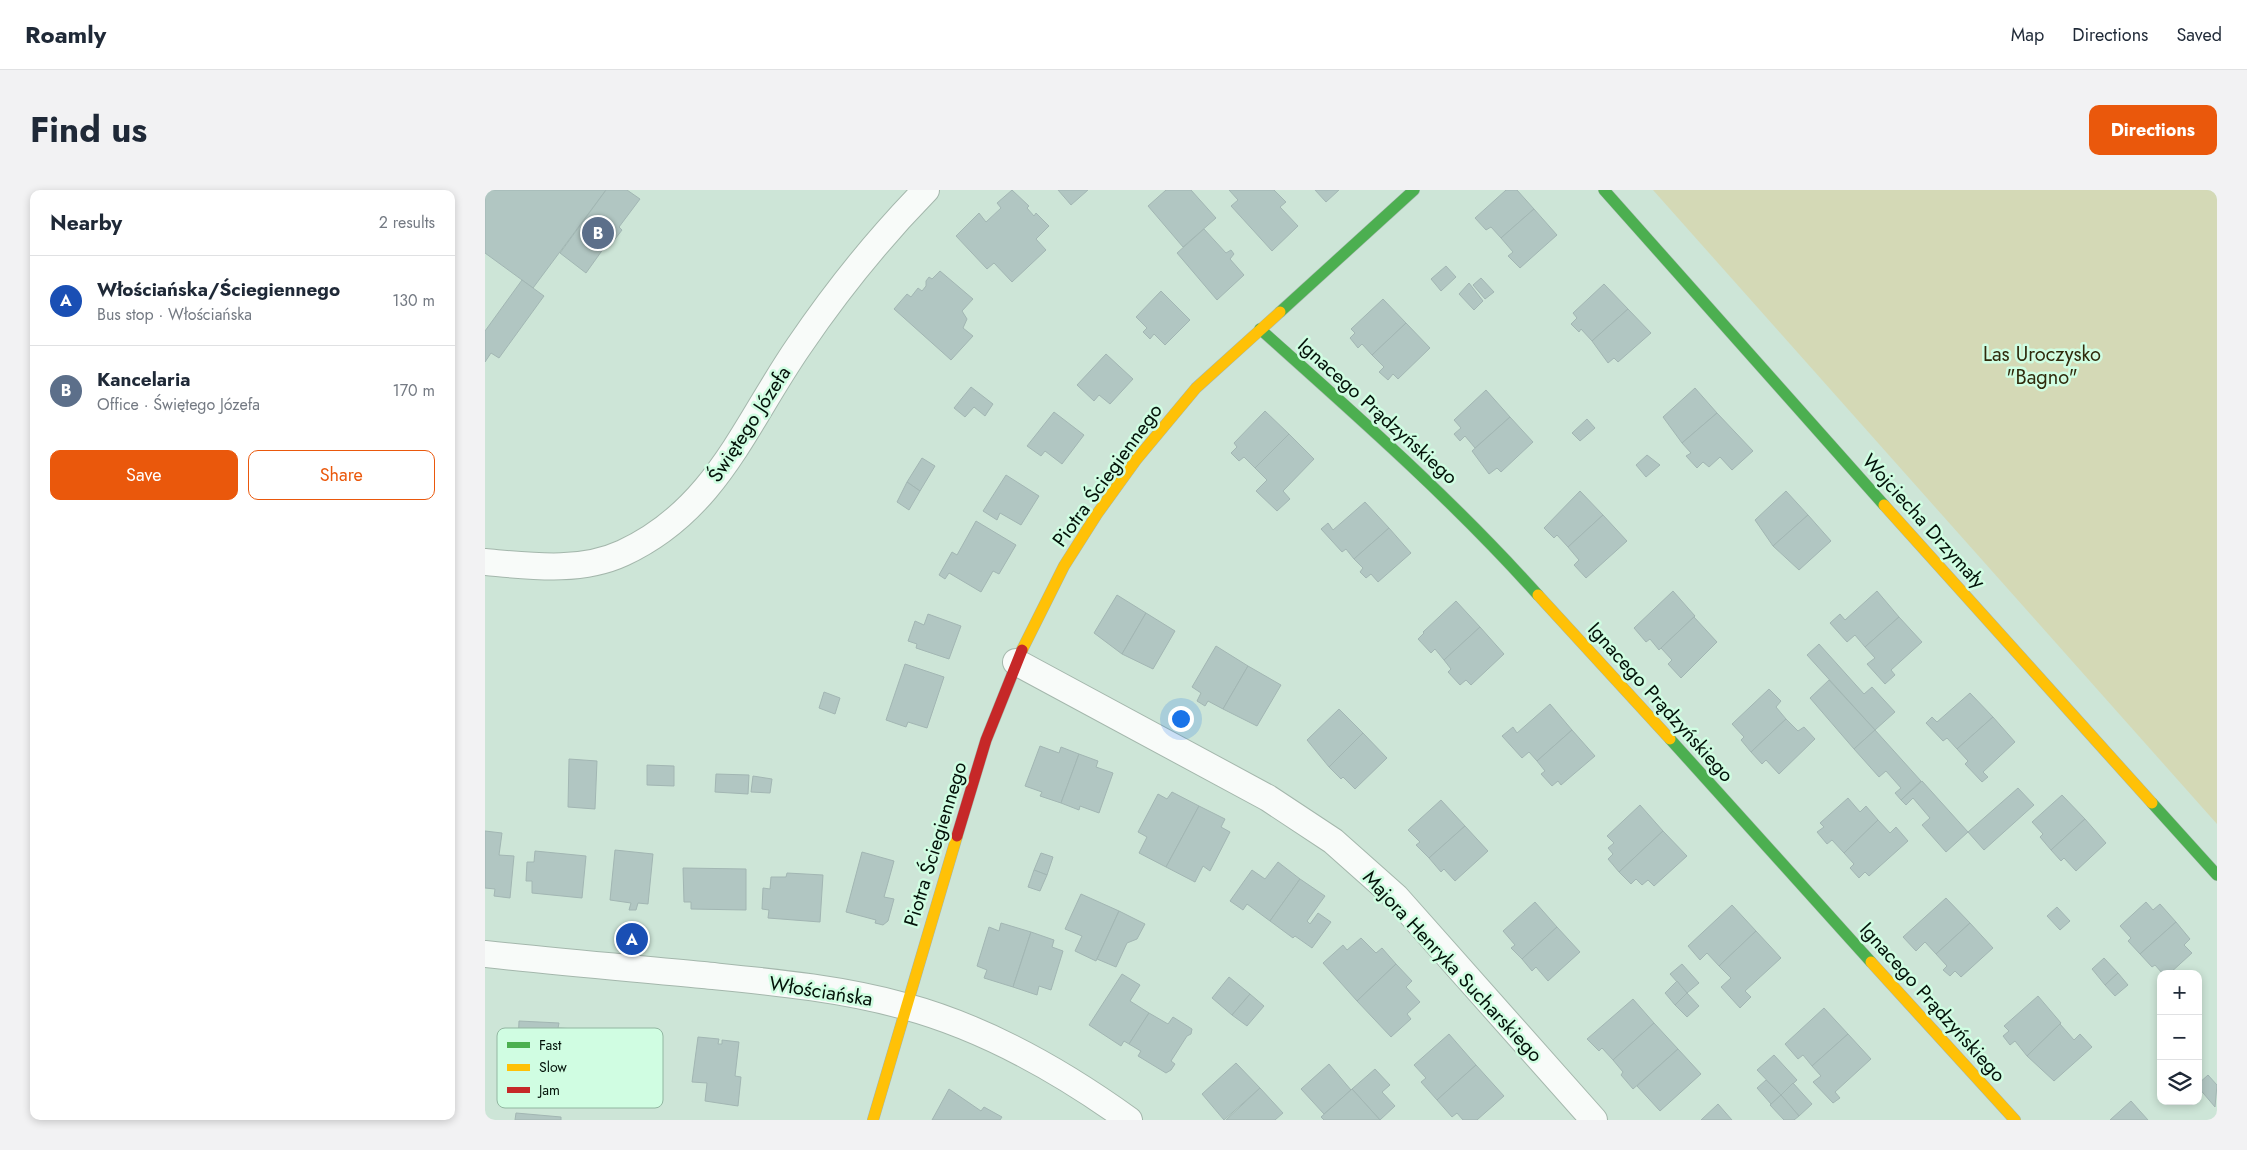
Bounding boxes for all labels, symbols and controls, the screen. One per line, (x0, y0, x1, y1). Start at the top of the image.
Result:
text: Roamly (25, 17, 106, 52)
text: Map (2011, 22, 2044, 48)
text: Directions (2072, 22, 2148, 48)
text: Saved (2176, 22, 2222, 48)
text: Find us (30, 105, 147, 155)
button: Directions (2089, 105, 2217, 155)
text: Nearby (50, 208, 122, 238)
text: 2 results (379, 211, 435, 234)
pin: B (582, 214, 614, 252)
text: Włościańska/Ściegiennego (97, 276, 340, 303)
text: A (60, 289, 72, 312)
text: 130 m (392, 289, 435, 312)
text: Bus stop · Włościańska (97, 303, 252, 326)
street label: Ignacego Prądzyńskiego (1291, 331, 1464, 491)
park label: Las Uroczysko "Bagno" (1983, 340, 2101, 392)
street label: Świętego Józefa (701, 360, 798, 488)
text: Kancelaria (97, 366, 190, 393)
text: B (61, 379, 71, 402)
text: 170 m (393, 379, 435, 402)
text: Office · Świętego Józefa (97, 393, 260, 416)
street label: Piotra Ściegiennego (1045, 398, 1169, 553)
street label: Wojciecha Drzymały (1855, 447, 1992, 595)
button: Save (50, 450, 238, 500)
button: Share (248, 450, 435, 500)
street label: Ignacego Prądzyńskiego (1581, 616, 1741, 789)
your location (1168, 706, 1194, 732)
street label: Piotra Ściegiennego (897, 758, 974, 930)
street label: Majora Henryka Sucharskiego (1356, 864, 1549, 1069)
street label: Ignacego Prądzyńskiego (1853, 916, 2013, 1089)
pin: A (616, 920, 648, 958)
street label: Włościańska (767, 969, 875, 1014)
map controls (2157, 970, 2202, 1105)
button: + (2157, 970, 2202, 1015)
button: − (2157, 1015, 2202, 1060)
legend (497, 1028, 663, 1108)
text: Fast (539, 1035, 562, 1055)
text: Slow (539, 1057, 567, 1077)
button: layers (2157, 1060, 2202, 1105)
text: Jam (537, 1080, 560, 1100)

